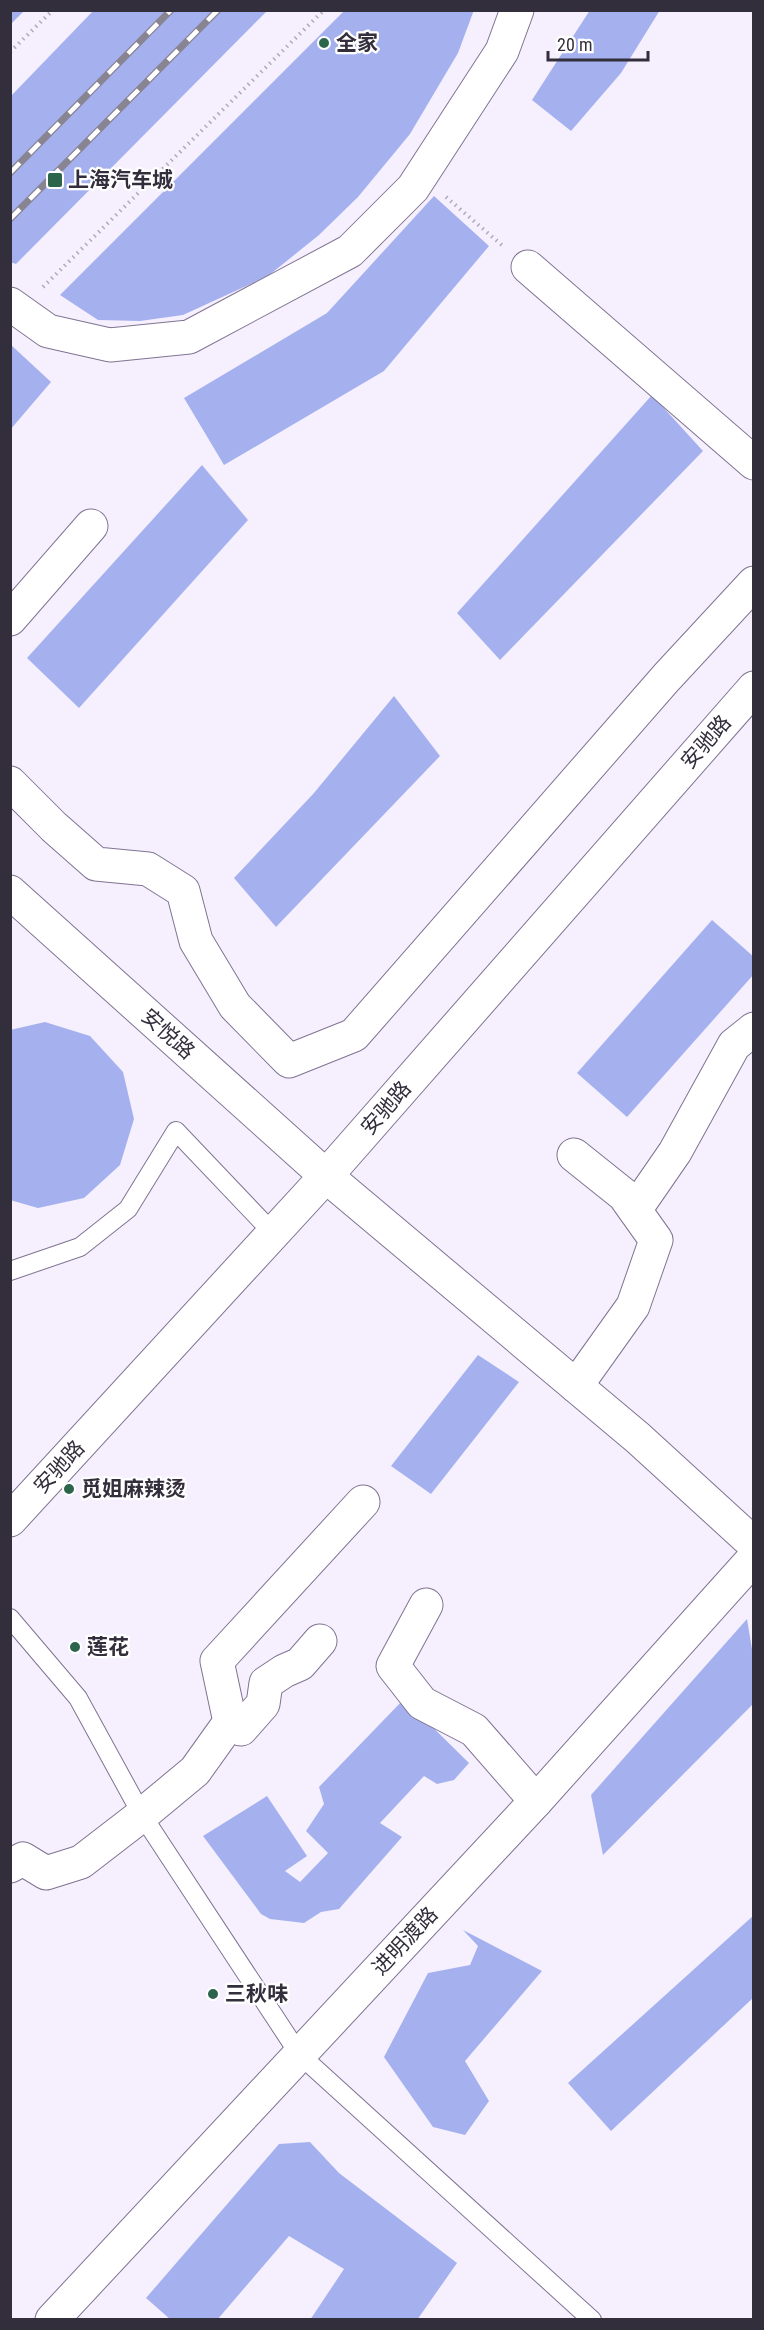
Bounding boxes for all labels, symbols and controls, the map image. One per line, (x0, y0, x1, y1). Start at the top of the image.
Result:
scale bar (548, 24, 648, 62)
place label: 全家 (336, 31, 378, 55)
text: 20 m (557, 34, 592, 55)
marker: 全家 (317, 36, 331, 50)
place label: 上海汽车城 (68, 168, 173, 192)
marker: 上海汽车城 (46, 171, 64, 189)
street label: 安驰路 (676, 710, 736, 774)
street label: 安悦路 (137, 1004, 199, 1064)
street label: 安驰路 (356, 1076, 416, 1140)
street label: 安驰路 (29, 1436, 89, 1498)
place label: 觅姐麻辣烫 (81, 1477, 186, 1501)
marker: 觅姐麻辣烫 (62, 1482, 76, 1496)
place label: 莲花 (87, 1635, 129, 1659)
marker: 莲花 (68, 1640, 82, 1654)
street label: 进明渡路 (368, 1902, 442, 1980)
place label: 三秋味 (225, 1982, 288, 2006)
marker: 三秋味 (206, 1987, 220, 2001)

